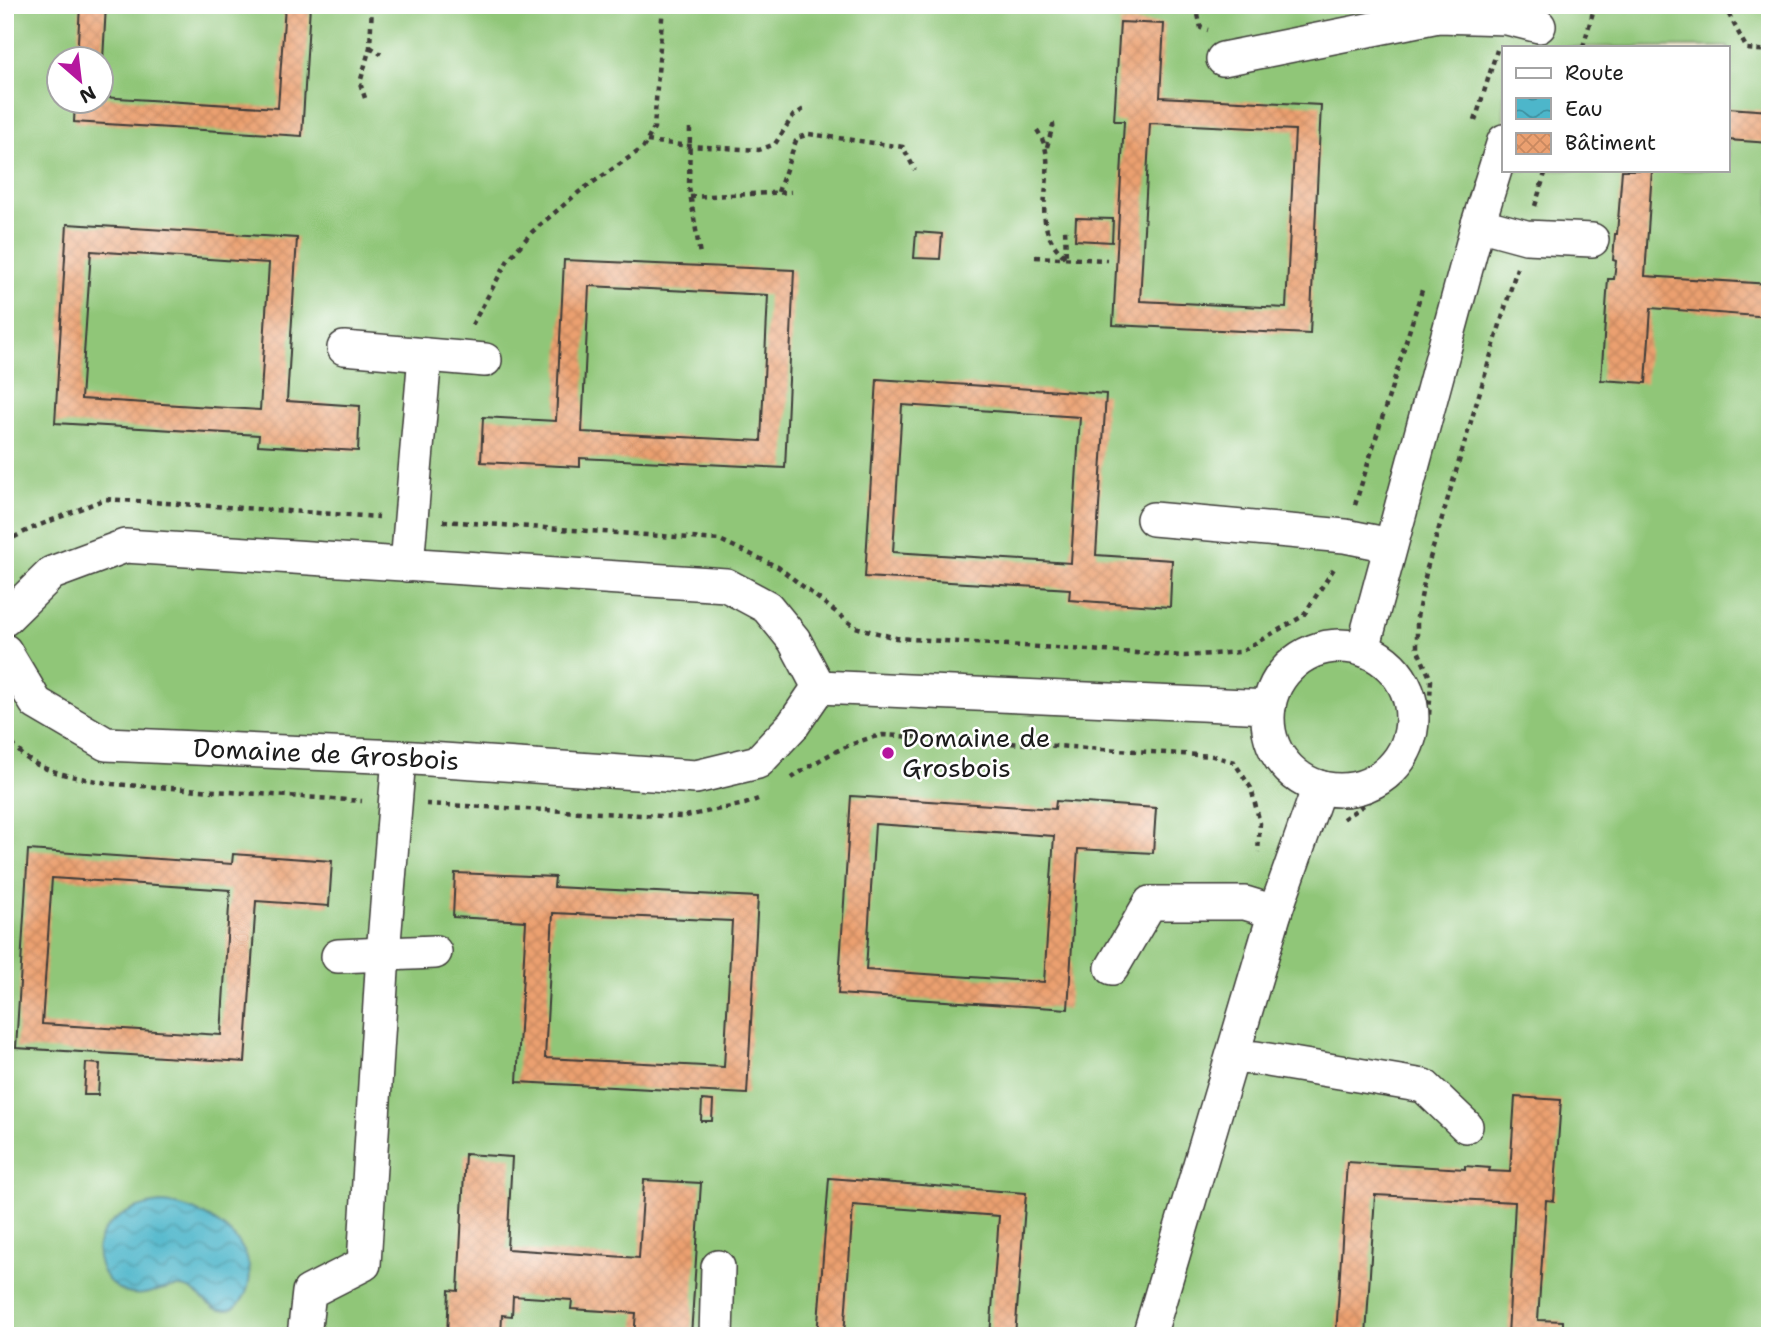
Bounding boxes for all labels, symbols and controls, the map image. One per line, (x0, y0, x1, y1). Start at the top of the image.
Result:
north arrow (46, 46, 116, 116)
legend (1502, 46, 1730, 172)
text: Route (1565, 59, 1624, 87)
text: N (75, 80, 100, 109)
text: Eau (1565, 95, 1603, 123)
text: Bâtiment (1565, 129, 1656, 157)
place label: Domaine de Grosbois (902, 720, 1050, 785)
street label: Domaine de Grosbois (192, 730, 460, 778)
marker: Domaine de Grosbois (880, 745, 896, 761)

